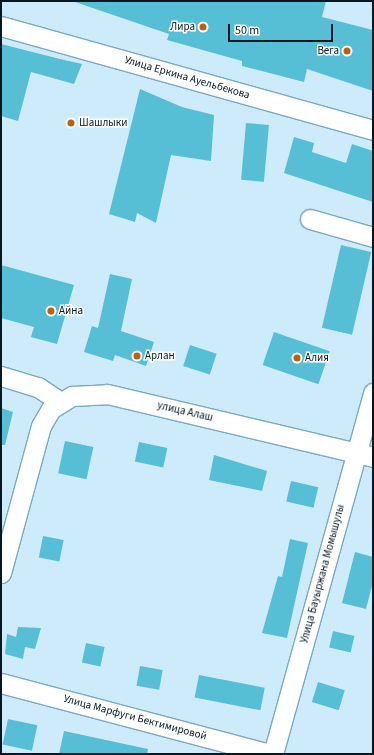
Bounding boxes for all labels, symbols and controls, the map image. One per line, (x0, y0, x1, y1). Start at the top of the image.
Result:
scale bar (230, 16, 335, 42)
place label: Лира (170, 20, 195, 34)
marker: Лира (198, 22, 208, 32)
text: 50 m (235, 22, 259, 39)
place label: Вега (317, 44, 339, 58)
marker: Вега (342, 46, 352, 56)
street label: Улица Еркина Ауельбекова (123, 54, 251, 102)
place label: Шашлыки (79, 116, 127, 130)
marker: Шашлыки (66, 118, 76, 128)
place label: Айна (59, 304, 83, 318)
marker: Айна (46, 306, 56, 316)
place label: Арлан (145, 349, 175, 363)
marker: Арлан (132, 351, 142, 361)
place label: Алия (305, 351, 329, 365)
marker: Алия (292, 353, 302, 363)
street label: улица Алаш (156, 399, 214, 425)
street label: Улица Бауыржана Момышулы (298, 503, 348, 645)
street label: Улица Марфуги Бектимировой (62, 692, 208, 744)

